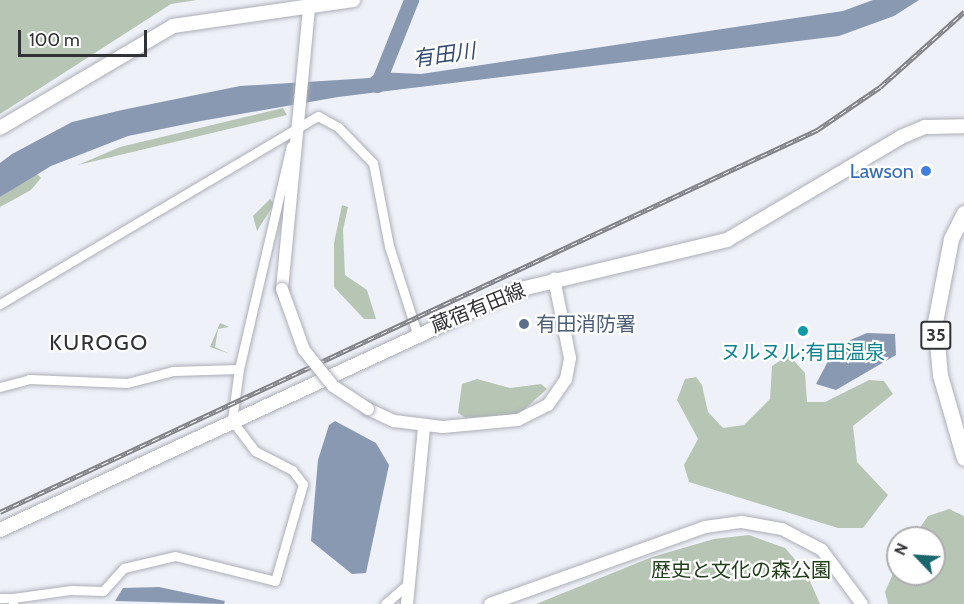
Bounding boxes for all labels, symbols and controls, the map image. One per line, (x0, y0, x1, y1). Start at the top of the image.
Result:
scale bar (21, 18, 150, 56)
text: 100 m (29, 29, 80, 51)
water label: 有田川 (411, 38, 477, 72)
place label: Lawson (850, 159, 914, 183)
marker: Lawson (919, 164, 933, 178)
street label: 蔵宿有田線 (427, 278, 529, 338)
place label: 有田消防署 (536, 312, 636, 336)
marker: 有田消防署 (517, 317, 531, 331)
road number: 35 (920, 320, 952, 350)
marker: ヌルヌル;有田温泉 (796, 324, 810, 338)
district label: KUROGO (49, 330, 149, 356)
place label: ヌルヌル;有田温泉 (721, 340, 885, 364)
north arrow (886, 526, 946, 586)
text: N (890, 540, 912, 558)
park label: 歴史と文化の森公園 (651, 558, 831, 582)

